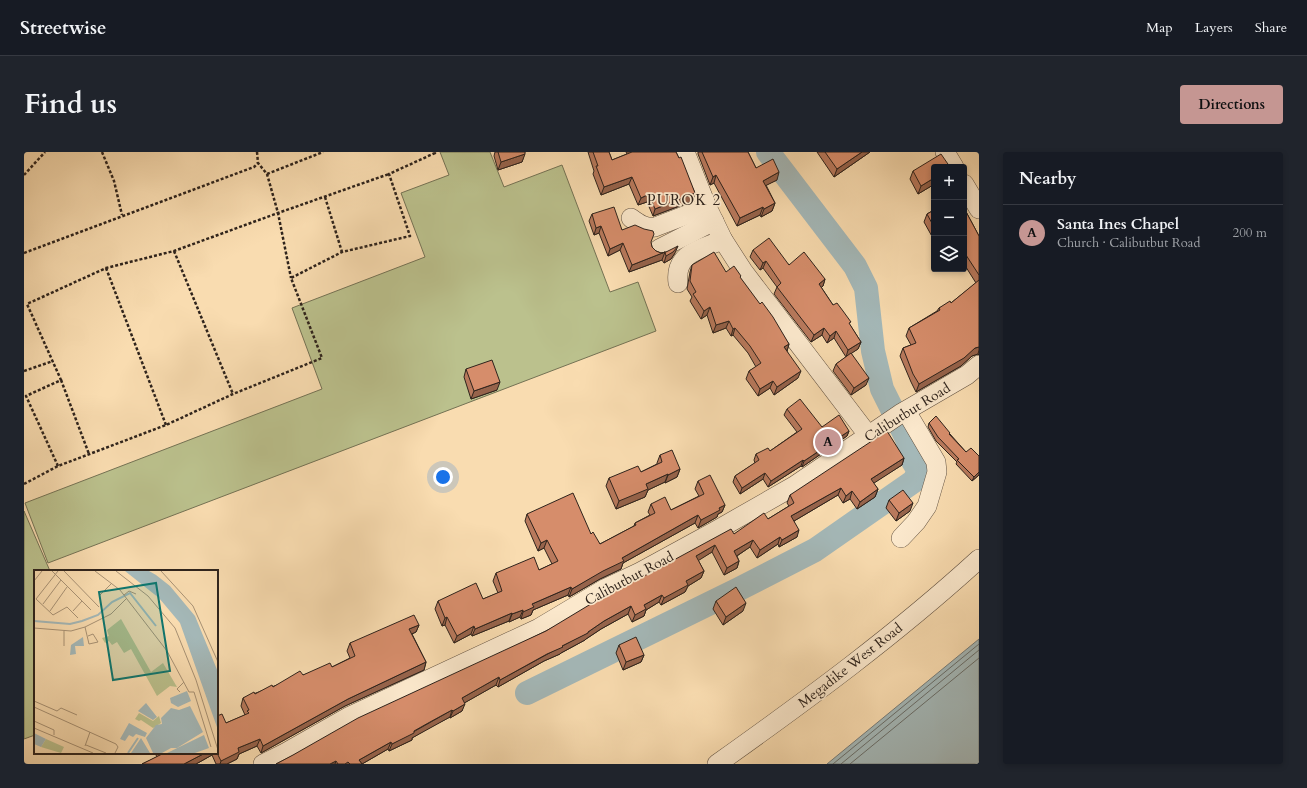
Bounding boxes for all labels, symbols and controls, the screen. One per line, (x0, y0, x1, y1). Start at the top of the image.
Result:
text: Streetwise (20, 15, 107, 41)
text: Map (1146, 18, 1173, 37)
text: Layers (1195, 18, 1233, 37)
text: Share (1255, 18, 1287, 37)
text: Find us (24, 85, 117, 123)
button: Directions (1180, 85, 1283, 124)
map controls (931, 164, 967, 272)
button: + (931, 164, 967, 200)
text: Nearby (1019, 167, 1076, 190)
district label: PUROK 2 (647, 190, 721, 210)
button: − (931, 200, 967, 236)
text: Santa Ines Chapel (1057, 214, 1179, 234)
text: A (1027, 224, 1037, 242)
text: 200 m (1233, 224, 1267, 242)
text: Church · Calibutbut Road (1057, 234, 1200, 252)
button: layers (931, 236, 967, 272)
street label: Calibutbut Road (861, 378, 954, 446)
pin: A (815, 427, 841, 457)
your location (433, 467, 453, 487)
street label: Calibutbut Road (581, 547, 677, 610)
inset map (34, 570, 218, 754)
street label: Megadike West Road (794, 618, 907, 712)

